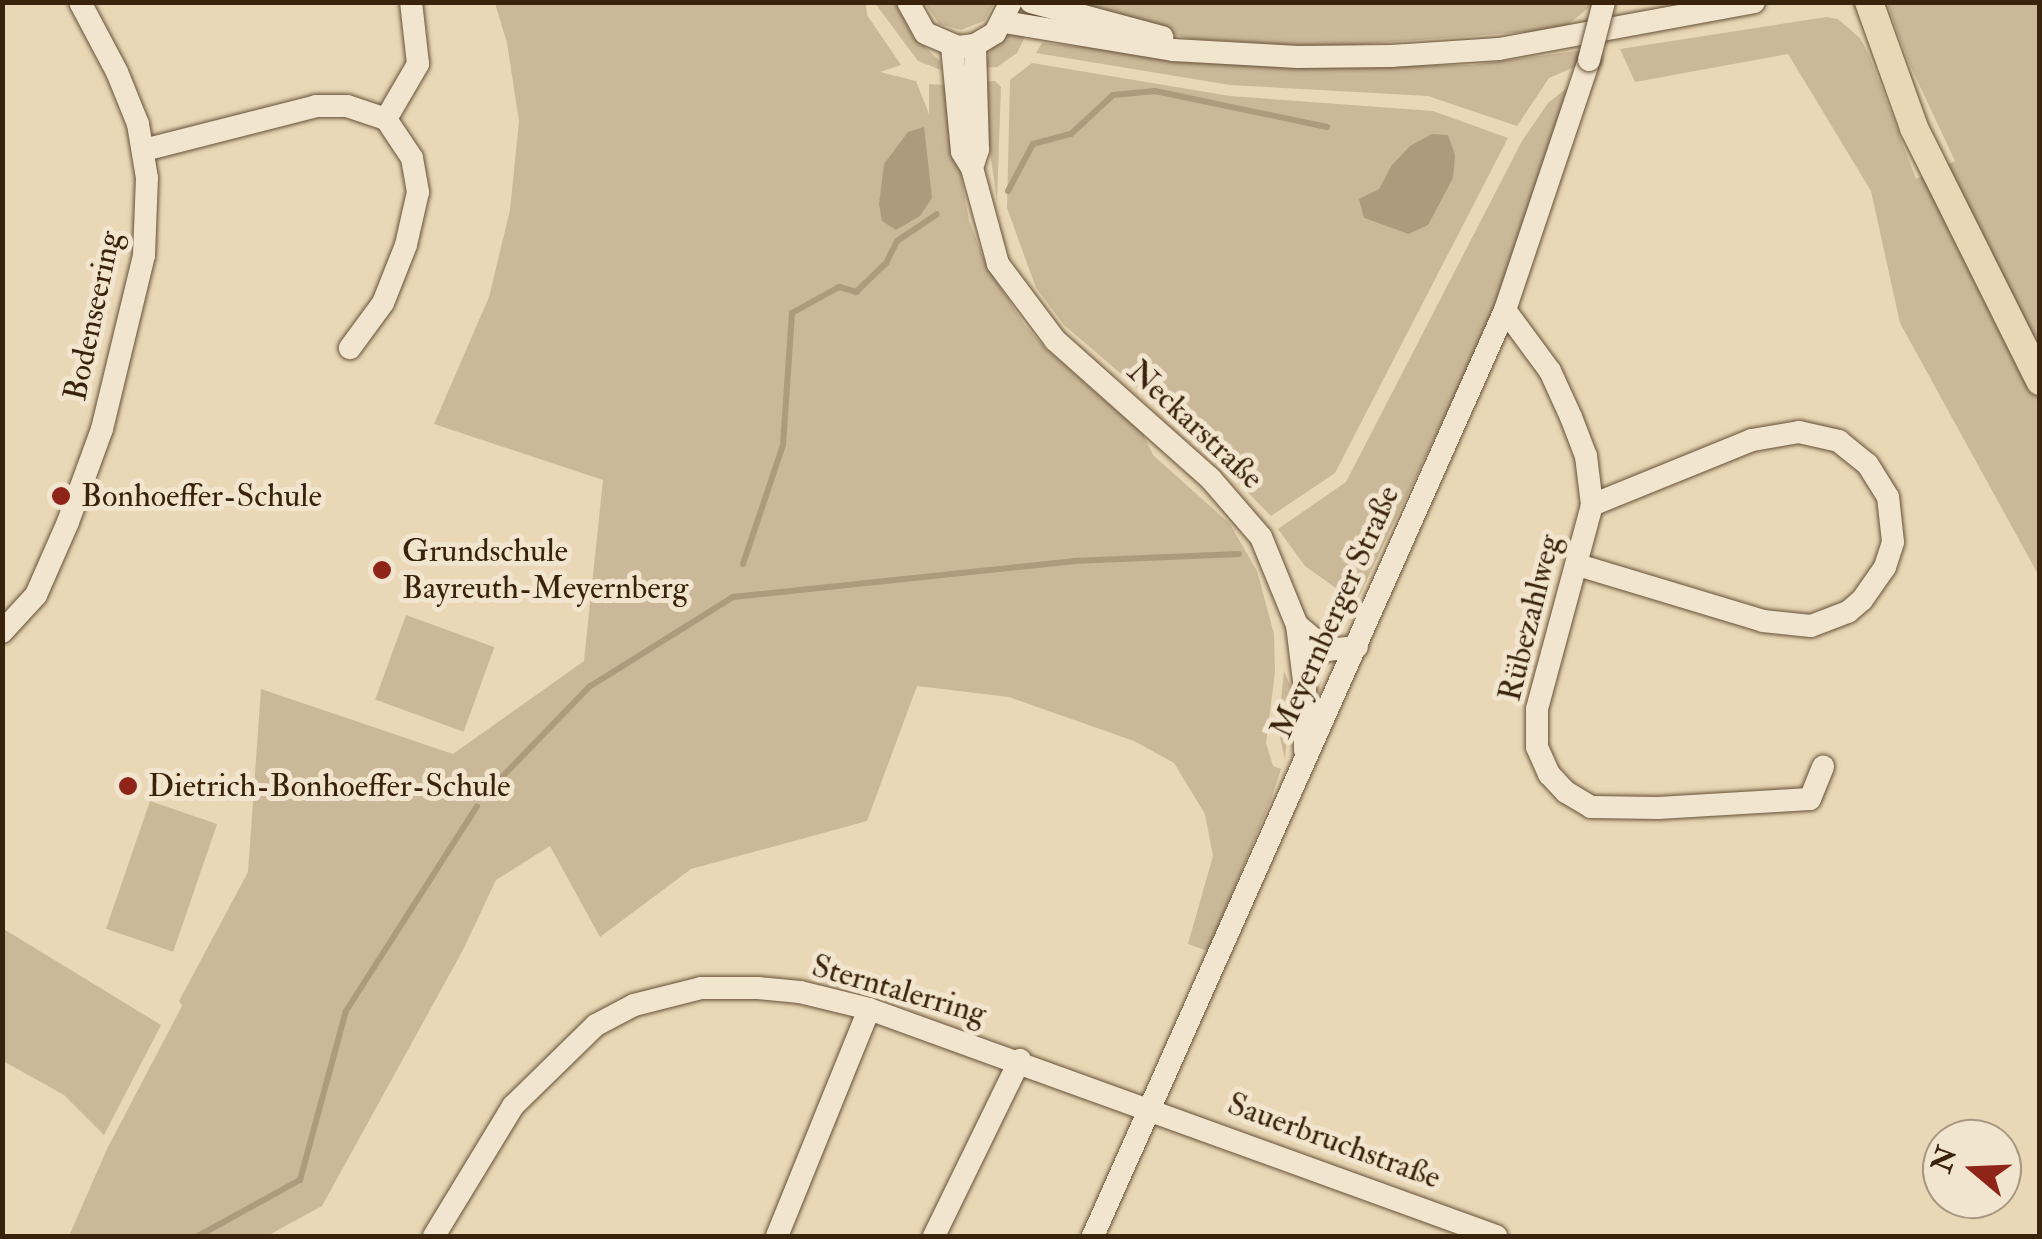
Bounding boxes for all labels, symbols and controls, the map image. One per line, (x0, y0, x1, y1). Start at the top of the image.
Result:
street label: Bodenseering (56, 228, 130, 404)
street label: Neckarstraße (1119, 353, 1271, 497)
place label: Bonhoeffer-Schule (81, 477, 322, 515)
street label: Meyernberger Straße (1262, 480, 1408, 744)
marker: Bonhoeffer-Schule (50, 485, 72, 507)
street label: Rübezahlweg (1491, 531, 1569, 705)
place label: Grundschule Bayreuth-Meyernberg (402, 533, 688, 608)
marker: Grundschule Bayreuth-Meyernberg (371, 559, 393, 581)
place label: Dietrich-Bonhoeffer-Schule (148, 767, 510, 805)
marker: Dietrich-Bonhoeffer-Schule (117, 775, 139, 797)
street label: Sterntalerring (807, 947, 991, 1033)
street label: Sauerbruchstraße (1222, 1085, 1446, 1197)
north arrow (1922, 1119, 2022, 1219)
text: N (1924, 1142, 1966, 1177)

